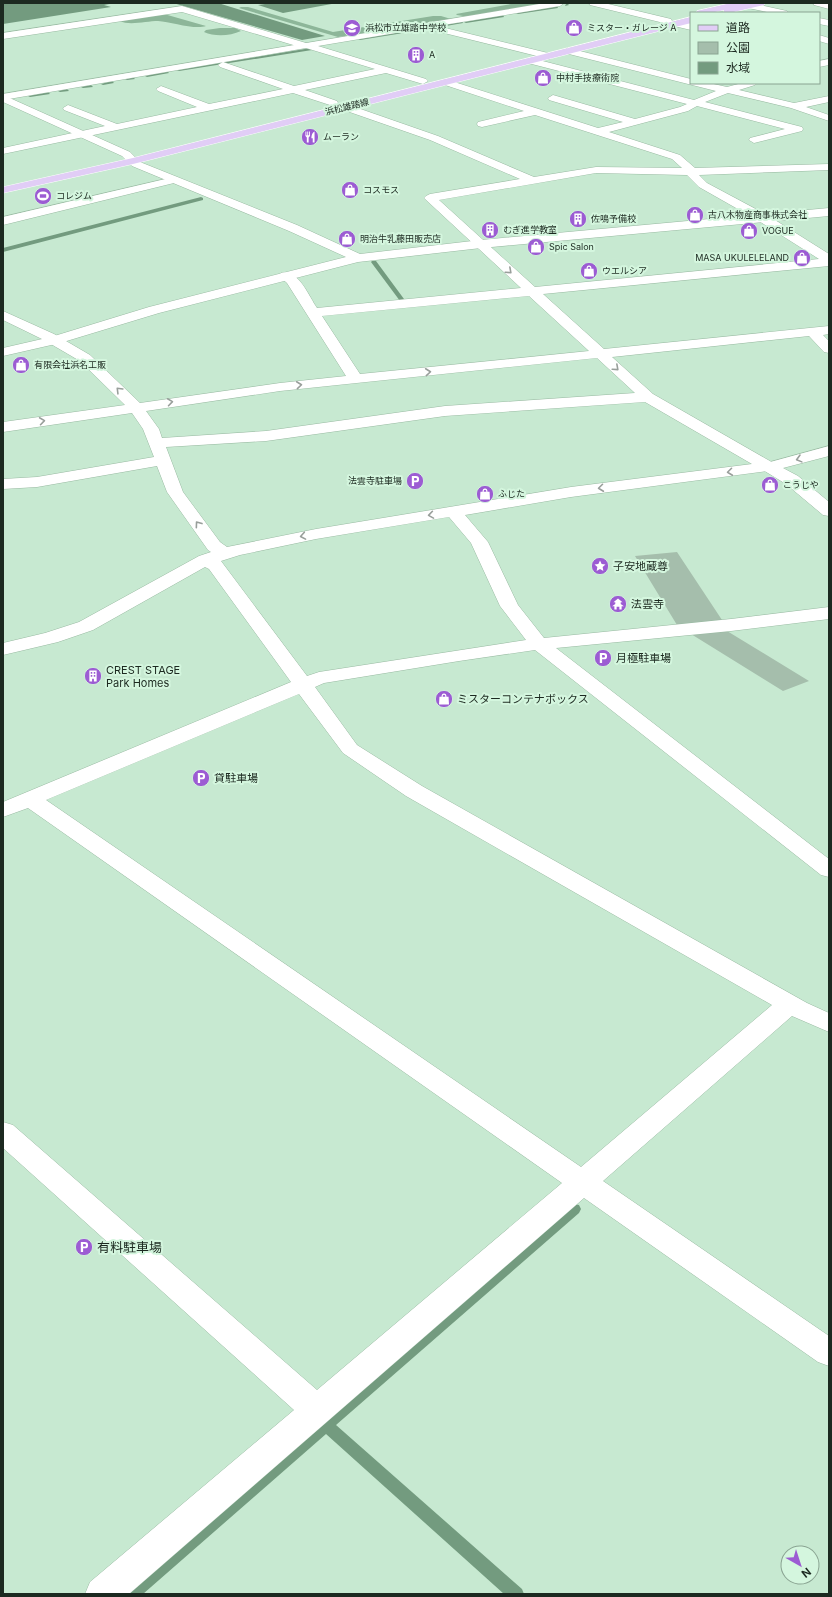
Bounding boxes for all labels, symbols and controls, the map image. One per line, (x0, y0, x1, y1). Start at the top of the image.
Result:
legend (690, 12, 820, 84)
school or university icon: 浜松市立雄踏中学校 (342, 18, 362, 38)
shop icon: ミスター・ガレージ A (564, 18, 584, 38)
text: 道路 (726, 20, 750, 35)
place label: 浜松市立雄踏中学校 (365, 22, 446, 33)
place label: ミスター・ガレージ A (587, 22, 677, 33)
text: 公園 (726, 40, 750, 55)
building icon: A (406, 45, 426, 65)
place label: A (429, 49, 435, 60)
text: 水域 (726, 60, 750, 75)
shop icon: 中村手技療術院 (533, 68, 553, 88)
place label: 中村手技療術院 (556, 72, 619, 83)
street label: 浜松雄踏線 (324, 95, 371, 117)
restaurant icon: ムーラン (300, 127, 320, 147)
place label: ムーラン (323, 131, 359, 142)
shop icon: コスモス (340, 180, 360, 200)
place label: コスモス (363, 184, 399, 195)
sports icon: コレジム (33, 186, 53, 206)
place label: コレジム (56, 190, 92, 201)
shop icon: 古八木物産商事株式会社 (685, 205, 705, 225)
building icon: 佐鳴予備校 (568, 209, 588, 229)
place label: 古八木物産商事株式会社 (708, 209, 807, 220)
place label: 佐鳴予備校 (590, 213, 636, 224)
building icon: むぎ進学教室 (480, 220, 500, 240)
shop icon: VOGUE (739, 221, 759, 241)
place label: むぎ進学教室 (503, 224, 557, 235)
place label: VOGUE (762, 225, 794, 236)
shop icon: 明治牛乳藤田販売店 (337, 229, 357, 249)
place label: 明治牛乳藤田販売店 (360, 233, 441, 244)
shop icon: Spic Salon (526, 237, 546, 257)
place label: Spic Salon (549, 241, 594, 252)
shop icon: MASA UKULELELAND (792, 248, 812, 268)
place label: MASA UKULELELAND (695, 252, 789, 263)
shop icon: ウエルシア (579, 261, 599, 281)
place label: ウエルシア (602, 265, 647, 276)
one-way arrow (505, 266, 512, 273)
shop icon: 有限会社浜名工販 (11, 355, 31, 375)
place label: 有限会社浜名工販 (34, 359, 106, 370)
one-way arrow (611, 363, 618, 370)
one-way arrow (425, 367, 431, 376)
one-way arrow (296, 381, 302, 390)
one-way arrow (116, 387, 124, 395)
one-way arrow (167, 398, 173, 407)
one-way arrow (39, 417, 45, 426)
one-way arrow (796, 454, 803, 463)
one-way arrow (727, 467, 733, 476)
parking icon: 法雲寺駐車場 (405, 471, 425, 491)
place label: 法雲寺駐車場 (348, 475, 402, 486)
shop icon: こうじや (760, 475, 780, 495)
place label: こうじや (783, 479, 819, 490)
shop icon: ふじた (475, 484, 495, 504)
one-way arrow (598, 484, 604, 493)
place label: ふじた (498, 488, 525, 499)
one-way arrow (428, 510, 434, 519)
one-way arrow (196, 522, 203, 529)
one-way arrow (300, 531, 306, 540)
place icon: 子安地蔵尊 (590, 556, 610, 576)
place label: 子安地蔵尊 (613, 559, 668, 573)
temple icon: 法雲寺 (608, 594, 628, 614)
place label: 法雲寺 (631, 597, 664, 611)
parking icon: 月極駐車場 (593, 648, 613, 668)
place label: 月極駐車場 (616, 651, 671, 665)
place label: CREST STAGE Park Homes (106, 663, 180, 690)
building icon: CREST STAGE Park Homes (83, 666, 103, 686)
shop icon: ミスターコンテナボックス (434, 689, 454, 709)
place label: ミスターコンテナボックス (457, 692, 589, 706)
parking icon: 貸駐車場 (191, 768, 211, 788)
place label: 貸駐車場 (214, 771, 258, 785)
parking icon: 有料駐車場 (74, 1237, 94, 1257)
place label: 有料駐車場 (97, 1239, 162, 1255)
north arrow (780, 1545, 820, 1585)
text: N (799, 1565, 814, 1581)

